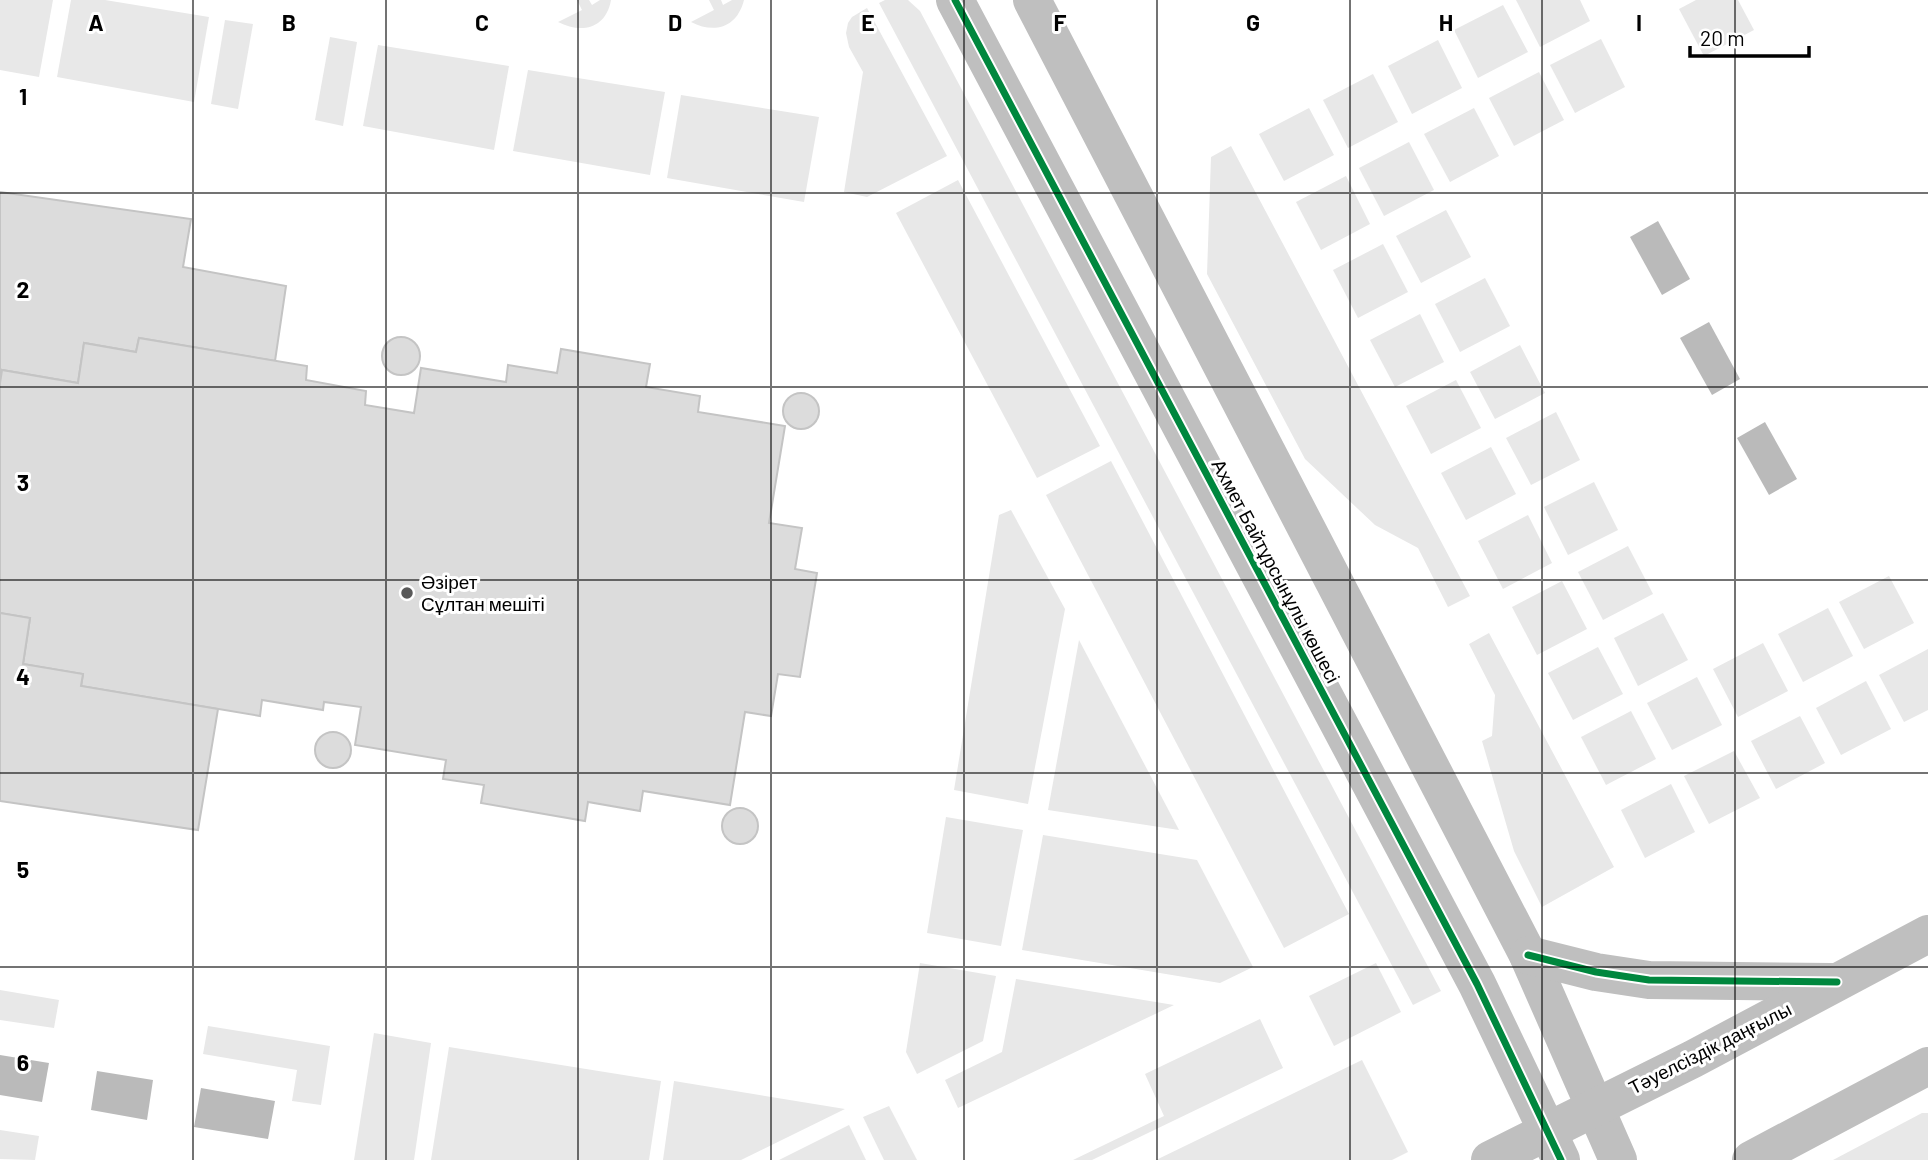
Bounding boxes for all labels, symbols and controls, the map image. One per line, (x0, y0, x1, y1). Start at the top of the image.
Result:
text: A (88, 8, 104, 36)
text: B (282, 8, 296, 36)
text: C (475, 8, 489, 36)
text: D (668, 8, 682, 36)
text: E (861, 8, 875, 36)
text: F (1054, 8, 1067, 36)
text: G (1246, 8, 1260, 36)
text: H (1439, 8, 1453, 36)
text: I (1636, 8, 1642, 36)
scale bar (1690, 14, 1809, 58)
text: 20 m (1700, 25, 1745, 50)
text: 1 (19, 82, 27, 110)
text: 2 (17, 275, 29, 303)
street label: Ахмет Байтұрсынұлы көшесі (1208, 455, 1345, 687)
text: 3 (17, 468, 29, 496)
place label: Әзірет Сұлтан мешіті (421, 570, 545, 615)
marker: Әзірет Сұлтан мешіті (399, 585, 415, 601)
text: 4 (16, 662, 30, 690)
text: 5 (17, 855, 29, 883)
street label: Тәуелсіздік даңғылы (1625, 997, 1795, 1099)
text: 6 (17, 1048, 29, 1076)

